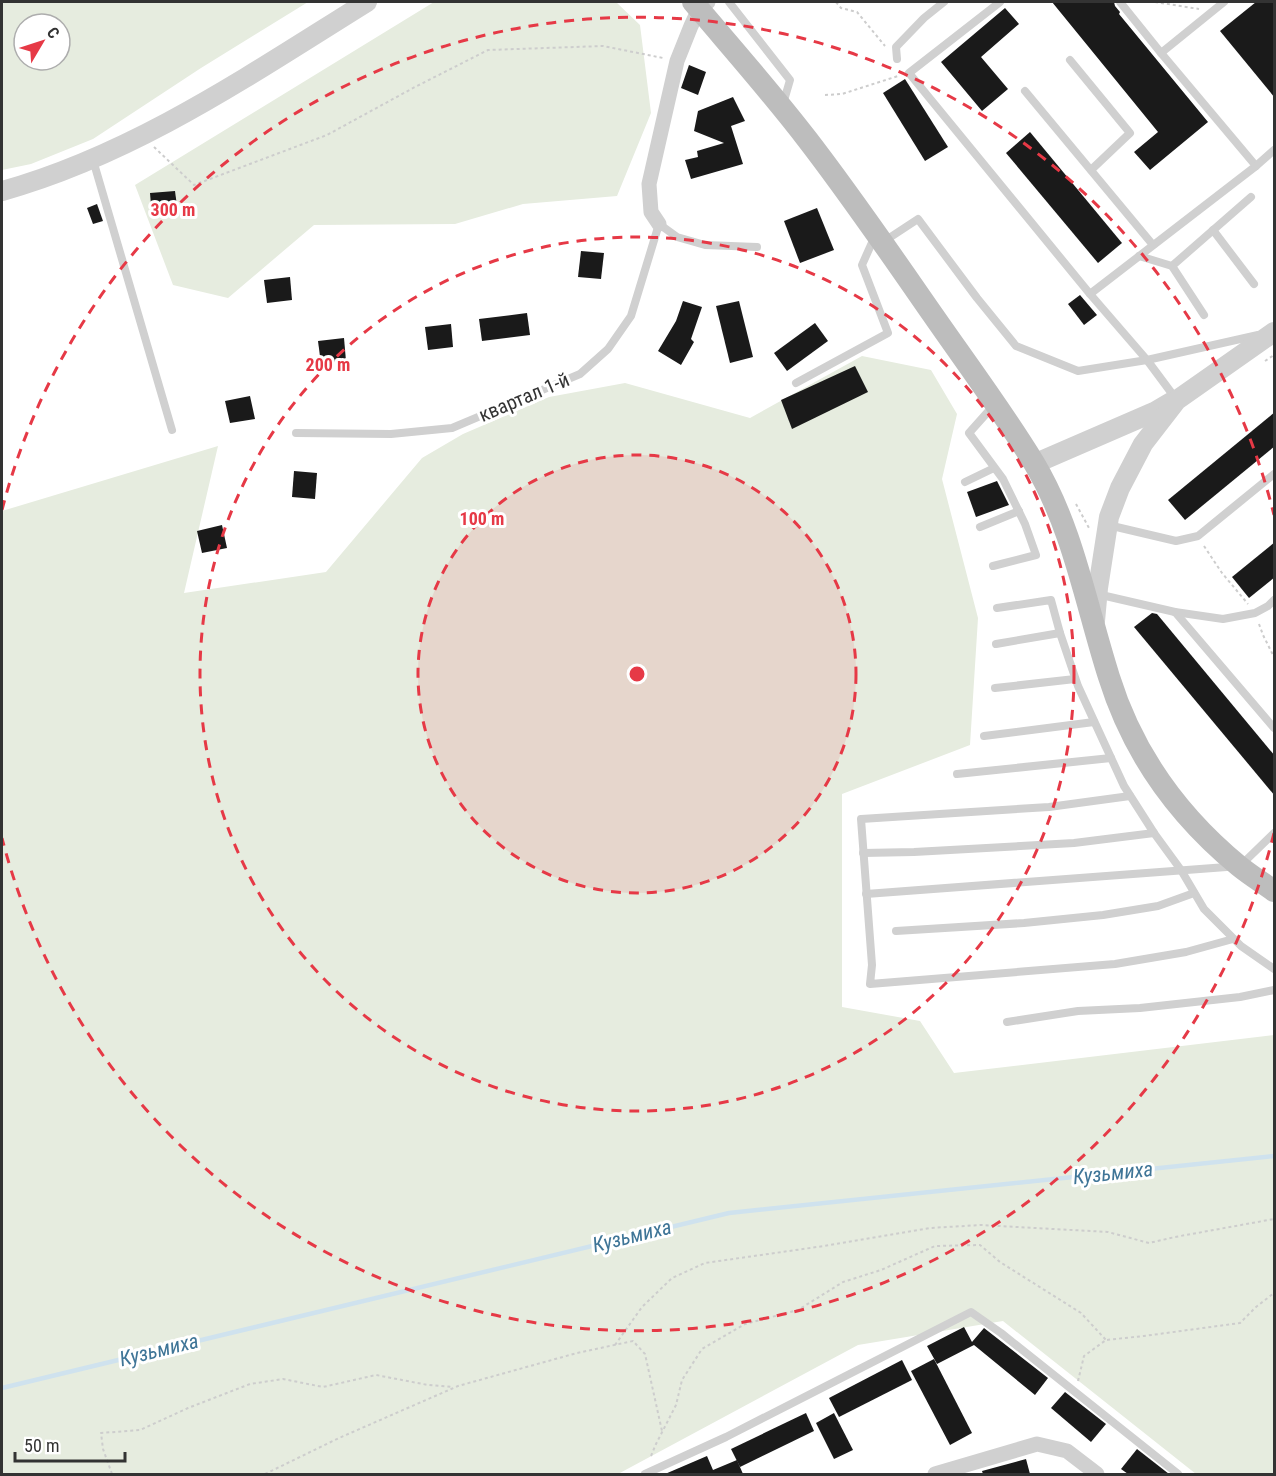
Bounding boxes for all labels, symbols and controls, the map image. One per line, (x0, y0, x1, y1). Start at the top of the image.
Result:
north arrow (12, 12, 72, 72)
text: С (43, 23, 64, 42)
text: 300 m (151, 199, 195, 220)
text: 200 m (306, 354, 350, 375)
street label: квартал 1-й (475, 367, 573, 427)
text: 100 m (460, 508, 504, 529)
centre of rings (627, 664, 647, 684)
water label: Кузьмиха (1072, 1157, 1154, 1189)
water label: Кузьмиха (590, 1215, 674, 1257)
water label: Кузьмиха (117, 1329, 201, 1371)
scale bar (15, 1425, 124, 1463)
text: 50 m (24, 1435, 59, 1456)

